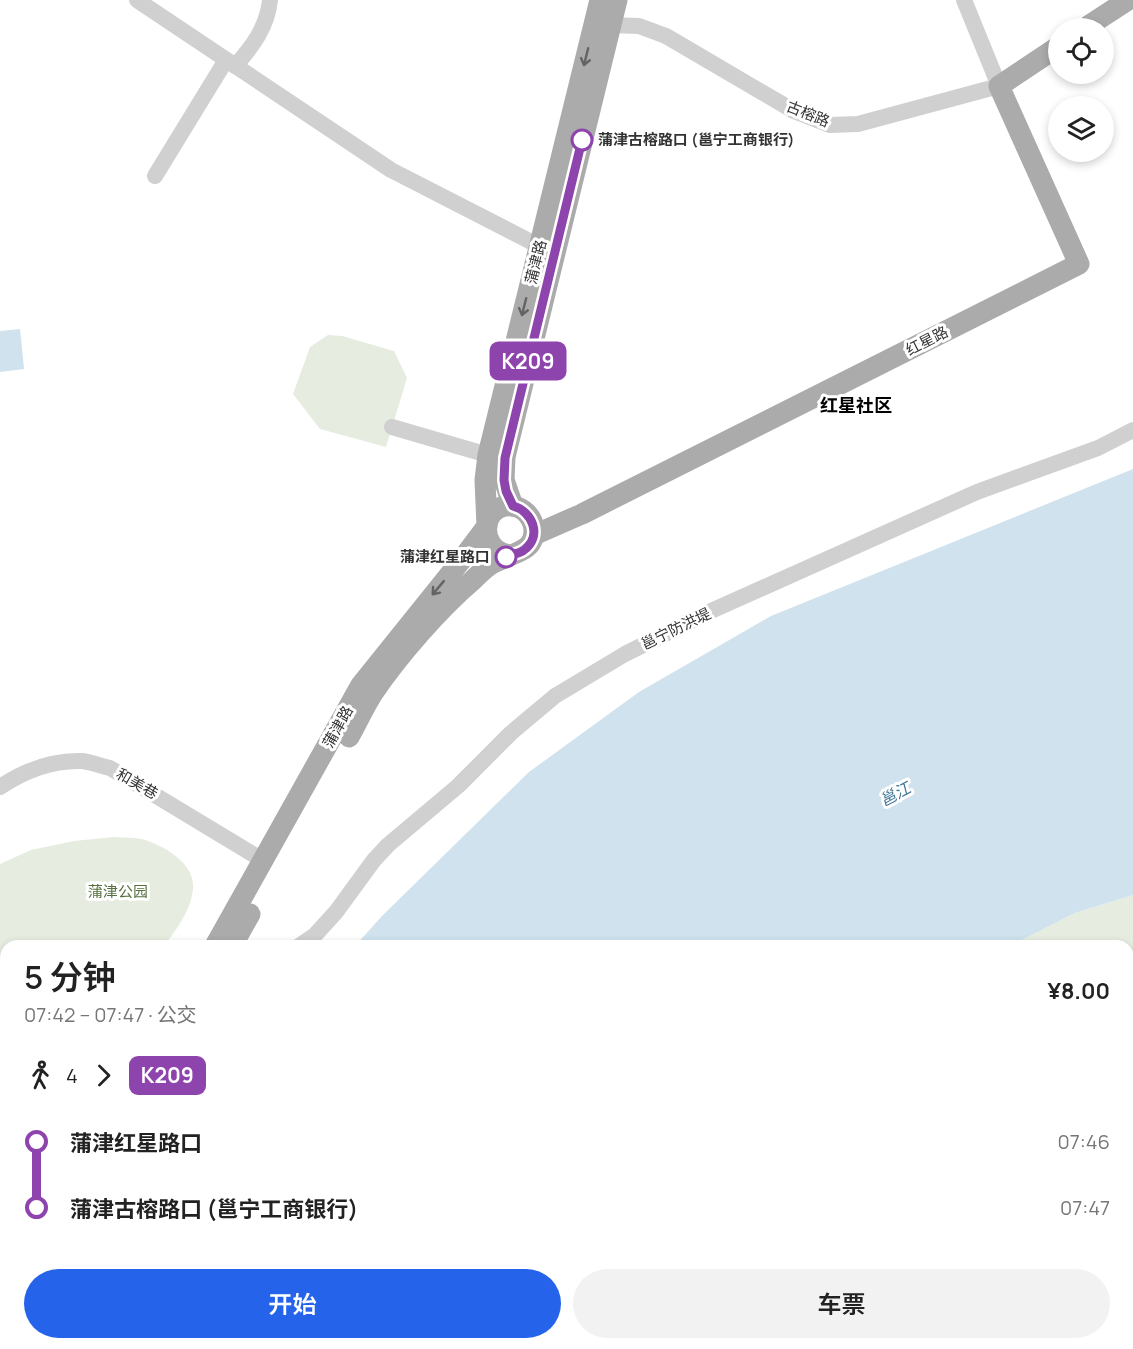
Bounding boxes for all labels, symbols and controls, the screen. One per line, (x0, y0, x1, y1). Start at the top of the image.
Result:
map controls (1048, 18, 1114, 162)
button: locate (1048, 18, 1114, 84)
one-way arrow (579, 47, 591, 66)
street label: 古榕路 (783, 95, 833, 132)
button: layers (1048, 96, 1114, 162)
marker: 蒲津古榕路口 (邕宁工商银行) (571, 129, 593, 151)
place label: 蒲津古榕路口 (邕宁工商银行) (598, 129, 795, 150)
street label: 蒲津路 (520, 237, 551, 286)
one-way arrow (518, 297, 530, 316)
street label: 红星路 (902, 321, 952, 360)
line badge: K209 (486, 342, 570, 380)
text: K209 (502, 347, 554, 375)
district label: 红星社区 (820, 393, 892, 417)
place label: 蒲津红星路口 (400, 546, 490, 567)
marker: 蒲津红星路口 (495, 546, 517, 568)
one-way arrow (431, 580, 444, 596)
street label: 邕宁防洪堤 (637, 603, 714, 654)
street label: 蒲津路 (317, 702, 358, 752)
street label: 和美巷 (113, 763, 162, 804)
water label: 邕江 (876, 776, 916, 811)
park label: 蒲津公园 (88, 881, 148, 902)
text: 5 分钟 (24, 954, 116, 999)
text: ¥8.00 (1047, 976, 1110, 1006)
text: 07:42 – 07:47 · 公交 (24, 1001, 197, 1028)
icon: walk (24, 1059, 57, 1092)
icon: forward (87, 1059, 120, 1092)
text: K209 (141, 1061, 194, 1089)
text: 4 (66, 1062, 78, 1089)
text: 蒲津红星路口 (70, 1128, 202, 1158)
text: 07:46 (1058, 1128, 1110, 1155)
text: 蒲津古榕路口 (邕宁工商银行) (70, 1194, 358, 1224)
text: 07:47 (1060, 1194, 1110, 1221)
button: 开始 (24, 1269, 561, 1338)
button: 车票 (573, 1269, 1110, 1338)

